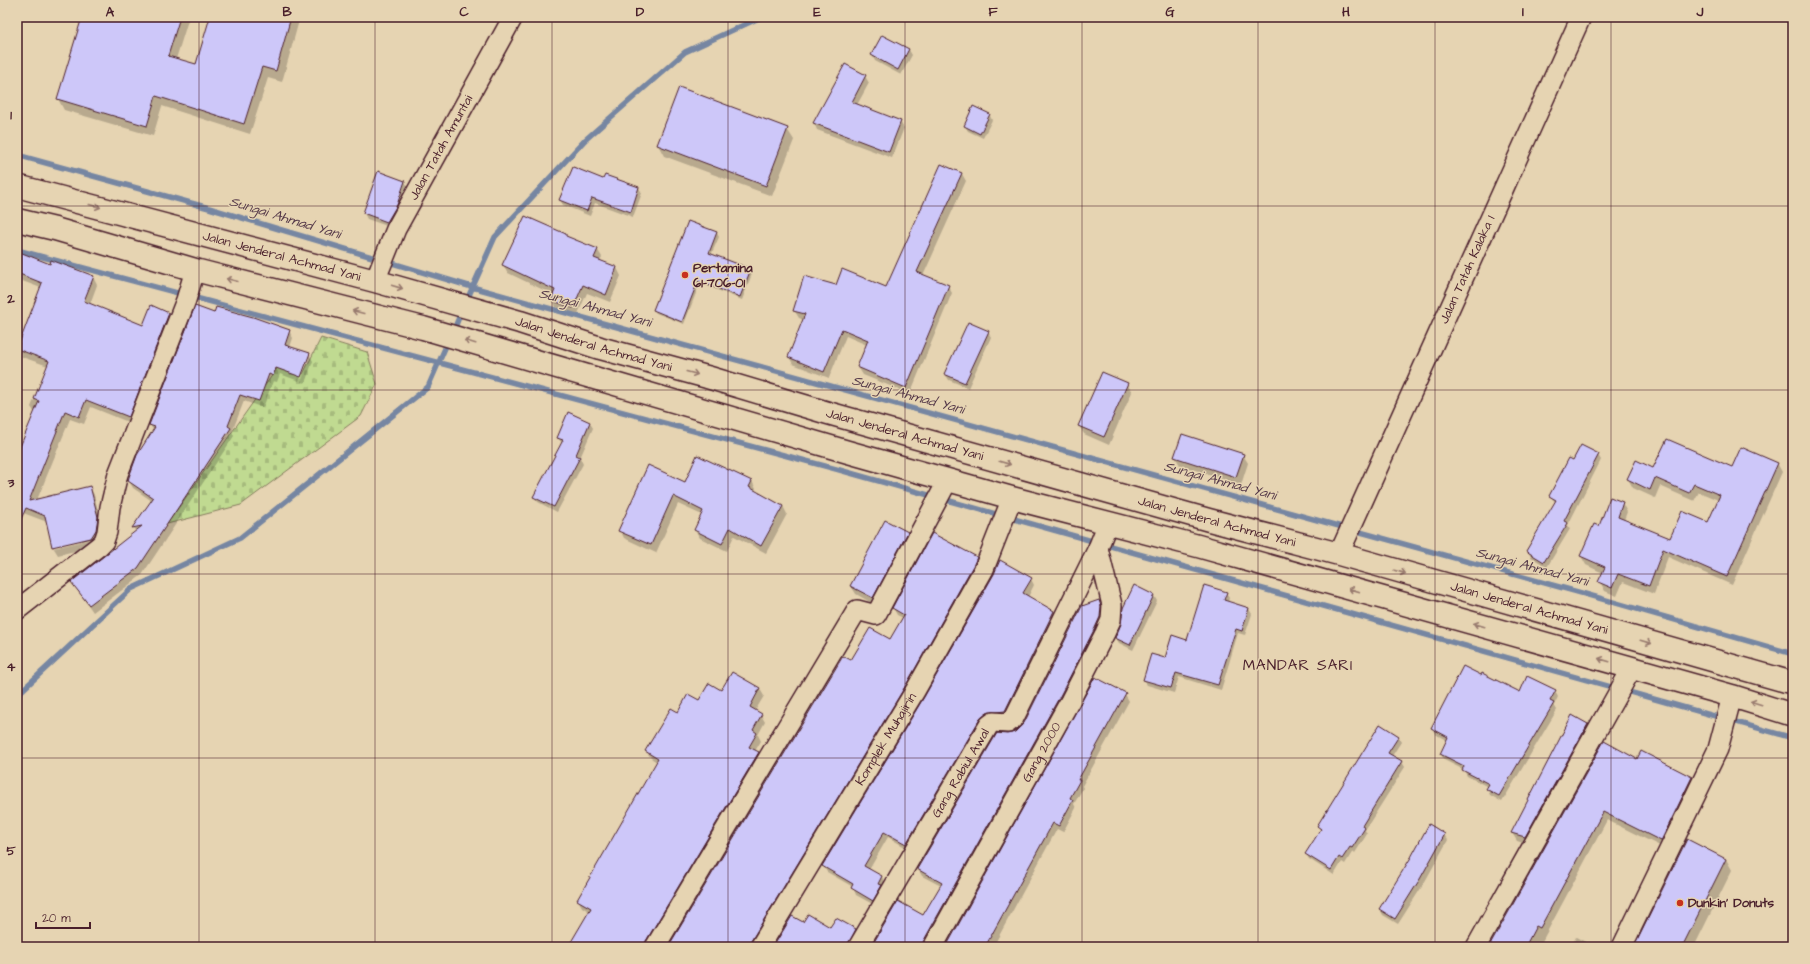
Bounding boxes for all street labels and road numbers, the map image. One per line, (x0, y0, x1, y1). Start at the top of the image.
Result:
street label: Jalan Tatah Amuntai (405, 92, 477, 203)
street label: Jalan Tatah Kalaka 1 (1435, 212, 1500, 327)
street label: Jalan Jenderal Achmad Yani (201, 227, 363, 286)
street label: Jalan Jenderal Achmad Yani (513, 312, 674, 376)
street label: Jalan Jenderal Achmad Yani (824, 404, 986, 465)
street label: Jalan Jenderal Achmad Yani (1136, 491, 1298, 551)
street label: Jalan Jenderal Achmad Yani (1448, 577, 1610, 639)
street label: Komplek Muhajirin (851, 689, 921, 789)
street label: Gang 2000 (1018, 719, 1065, 785)
street label: Gang Rabiul Awal (927, 725, 994, 821)

